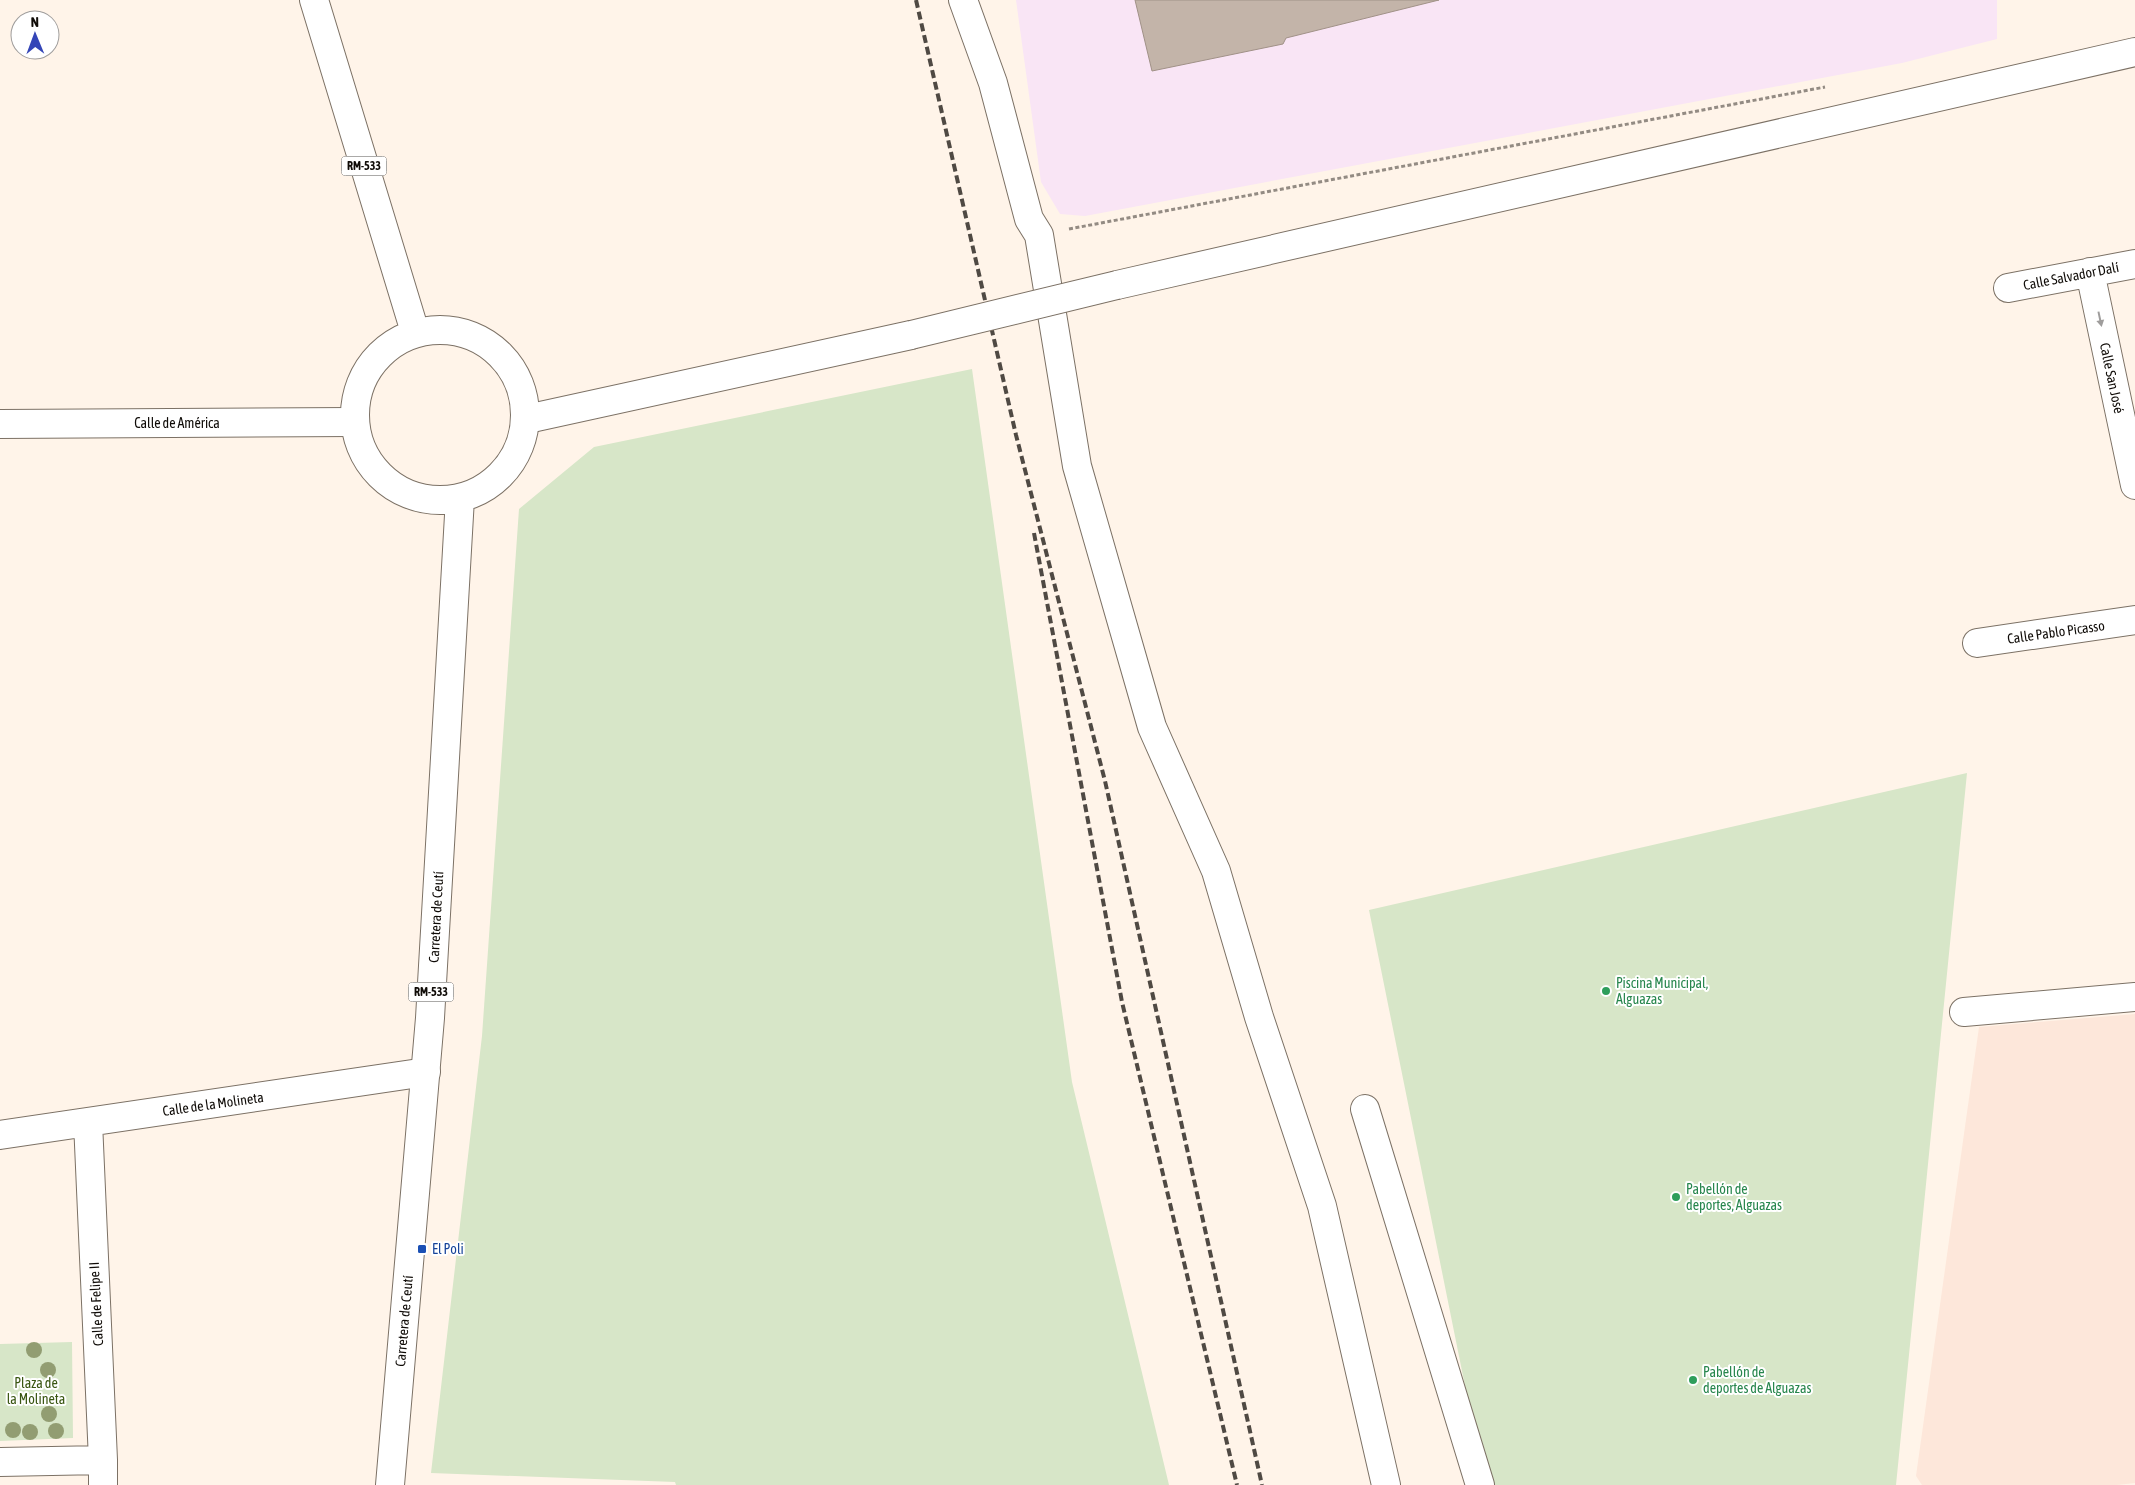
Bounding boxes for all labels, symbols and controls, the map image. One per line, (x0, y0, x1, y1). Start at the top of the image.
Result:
north arrow (10, 10, 60, 60)
text: N (31, 14, 39, 30)
road number: RM-533 (342, 157, 386, 176)
street label: Calle Salvador Dalí (2022, 259, 2120, 293)
one-way arrow (2096, 312, 2104, 327)
street label: Calle San José (2097, 341, 2127, 415)
street label: Calle de América (134, 415, 220, 431)
street label: Calle Pablo Picasso (2006, 617, 2106, 647)
street label: Carretera de Ceutí (426, 871, 446, 963)
place label: Piscina Municipal, Alguazas (1616, 975, 1708, 1007)
road number: RM-533 (408, 982, 454, 1002)
marker: Piscina Municipal, Alguazas (1600, 985, 1612, 997)
street label: Calle de la Molineta (161, 1089, 265, 1119)
place label: Pabellón de deportes, Alguazas (1686, 1181, 1782, 1213)
marker: Pabellón de deportes, Alguazas (1670, 1191, 1682, 1203)
place label: El Poli (432, 1241, 464, 1257)
marker: El Poli (416, 1243, 428, 1255)
street label: Calle de Felipe II (86, 1262, 106, 1346)
street label: Carretera de Ceutí (392, 1275, 416, 1367)
place label: Pabellón de deportes de Alguazas (1703, 1364, 1811, 1396)
marker: Pabellón de deportes de Alguazas (1687, 1374, 1699, 1386)
park label: Plaza de la Molineta (7, 1375, 65, 1407)

